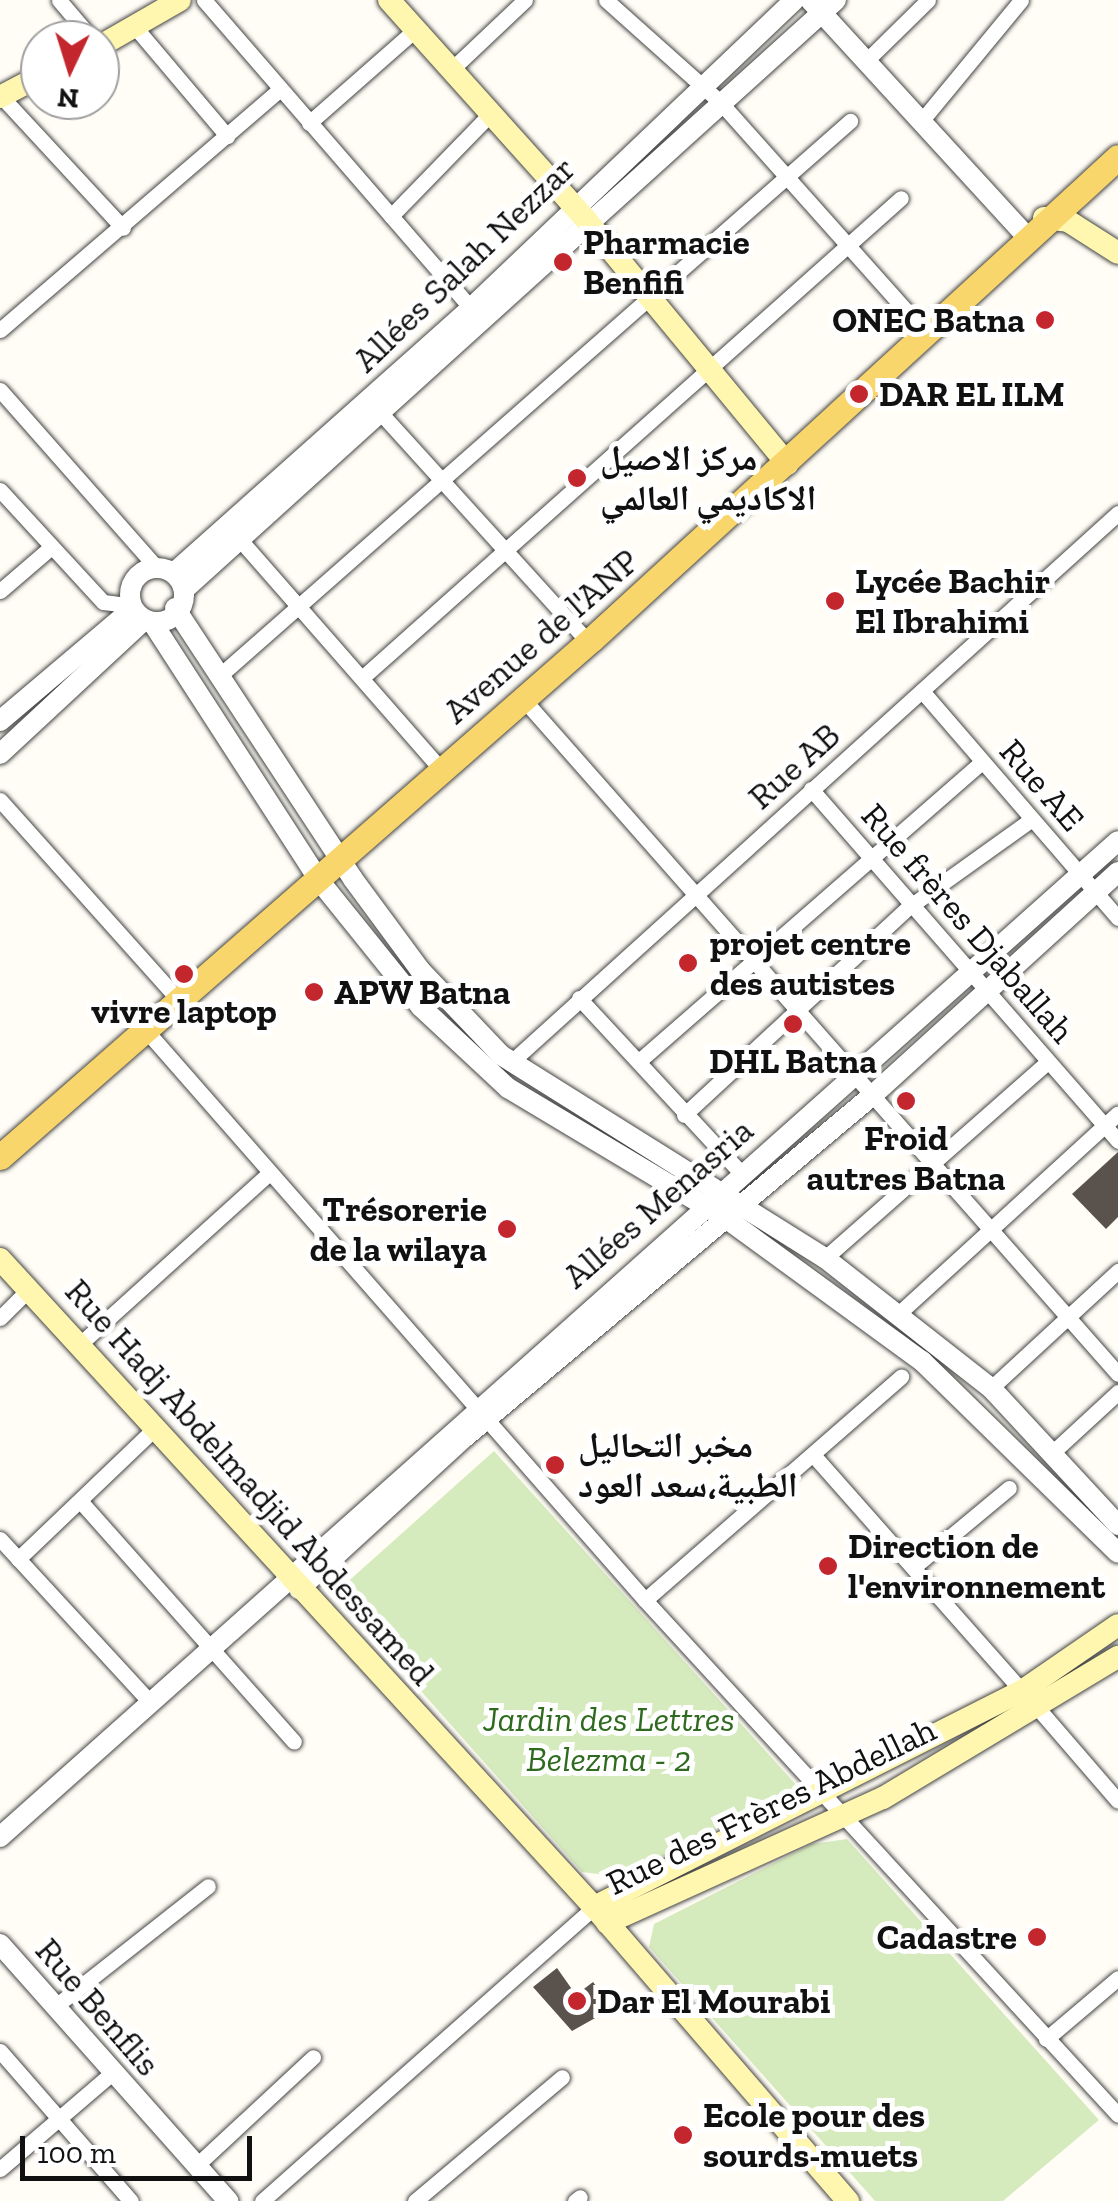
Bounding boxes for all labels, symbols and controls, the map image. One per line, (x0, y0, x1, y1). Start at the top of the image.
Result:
north arrow (20, 20, 120, 120)
text: N (56, 81, 80, 116)
street label: Allées Salah Nezzar (344, 147, 584, 381)
place label: Pharmacie Benfifi (583, 221, 750, 303)
marker: Pharmacie Benfifi (552, 251, 574, 273)
place label: ONEC Batna (832, 299, 1025, 341)
marker: ONEC Batna (1034, 309, 1056, 331)
place label: DAR EL ILM (879, 373, 1065, 415)
marker: DAR EL ILM (848, 383, 870, 405)
place label: مركز الاصيل الاكاديمي العالمي (600, 437, 817, 519)
marker: مركز الاصيل الاكاديمي العالمي (564, 465, 590, 491)
street label: Avenue de l'ANP (435, 540, 647, 732)
place label: Lycée Bachir El Ibrahimi (855, 560, 1050, 642)
marker: Lycée Bachir El Ibrahimi (824, 590, 846, 612)
street label: Rue AB (739, 714, 849, 818)
street label: Rue AE (990, 730, 1094, 840)
street label: Rue frères Djaballah (853, 795, 1083, 1051)
place label: projet centre des autistes (710, 922, 911, 1004)
marker: projet centre des autistes (675, 950, 701, 976)
marker: vivre laptop (173, 963, 195, 985)
place label: APW Batna (334, 971, 512, 1013)
marker: APW Batna (303, 981, 325, 1003)
place label: vivre laptop (91, 990, 277, 1032)
marker: DHL Batna (782, 1013, 804, 1035)
place label: DHL Batna (709, 1040, 877, 1082)
marker: Froid autres Batna (895, 1090, 917, 1112)
street label: Allées Menasria (555, 1109, 761, 1297)
place label: Froid autres Batna (807, 1117, 1005, 1199)
place label: Trésorerie de la wilaya (309, 1188, 487, 1270)
marker: Trésorerie de la wilaya (496, 1218, 518, 1240)
street label: Rue Hadj Abdelmadjid Abdessamed (56, 1270, 444, 1694)
place label: مخبر التحاليل الطبية،سعد العود (578, 1424, 798, 1506)
marker: مخبر التحاليل الطبية،سعد العود (542, 1452, 568, 1478)
place label: Direction de l'environnement (848, 1525, 1105, 1607)
marker: Direction de l'environnement (817, 1555, 839, 1577)
park label: Jardin des Lettres Belezma - 2 (483, 1698, 735, 1780)
street label: Rue des Frères Abdellah (599, 1708, 943, 1904)
place label: Cadastre (877, 1916, 1017, 1958)
marker: Cadastre (1026, 1926, 1048, 1948)
street label: Rue Benflis (27, 1930, 169, 2084)
place label: Dar El Mourabi (597, 1980, 831, 2022)
marker: Dar El Mourabi (566, 1990, 588, 2012)
place label: Ecole pour des sourds-muets (703, 2094, 926, 2176)
scale bar (25, 2116, 258, 2178)
marker: Ecole pour des sourds-muets (672, 2124, 694, 2146)
text: 100 m (37, 2135, 116, 2171)

